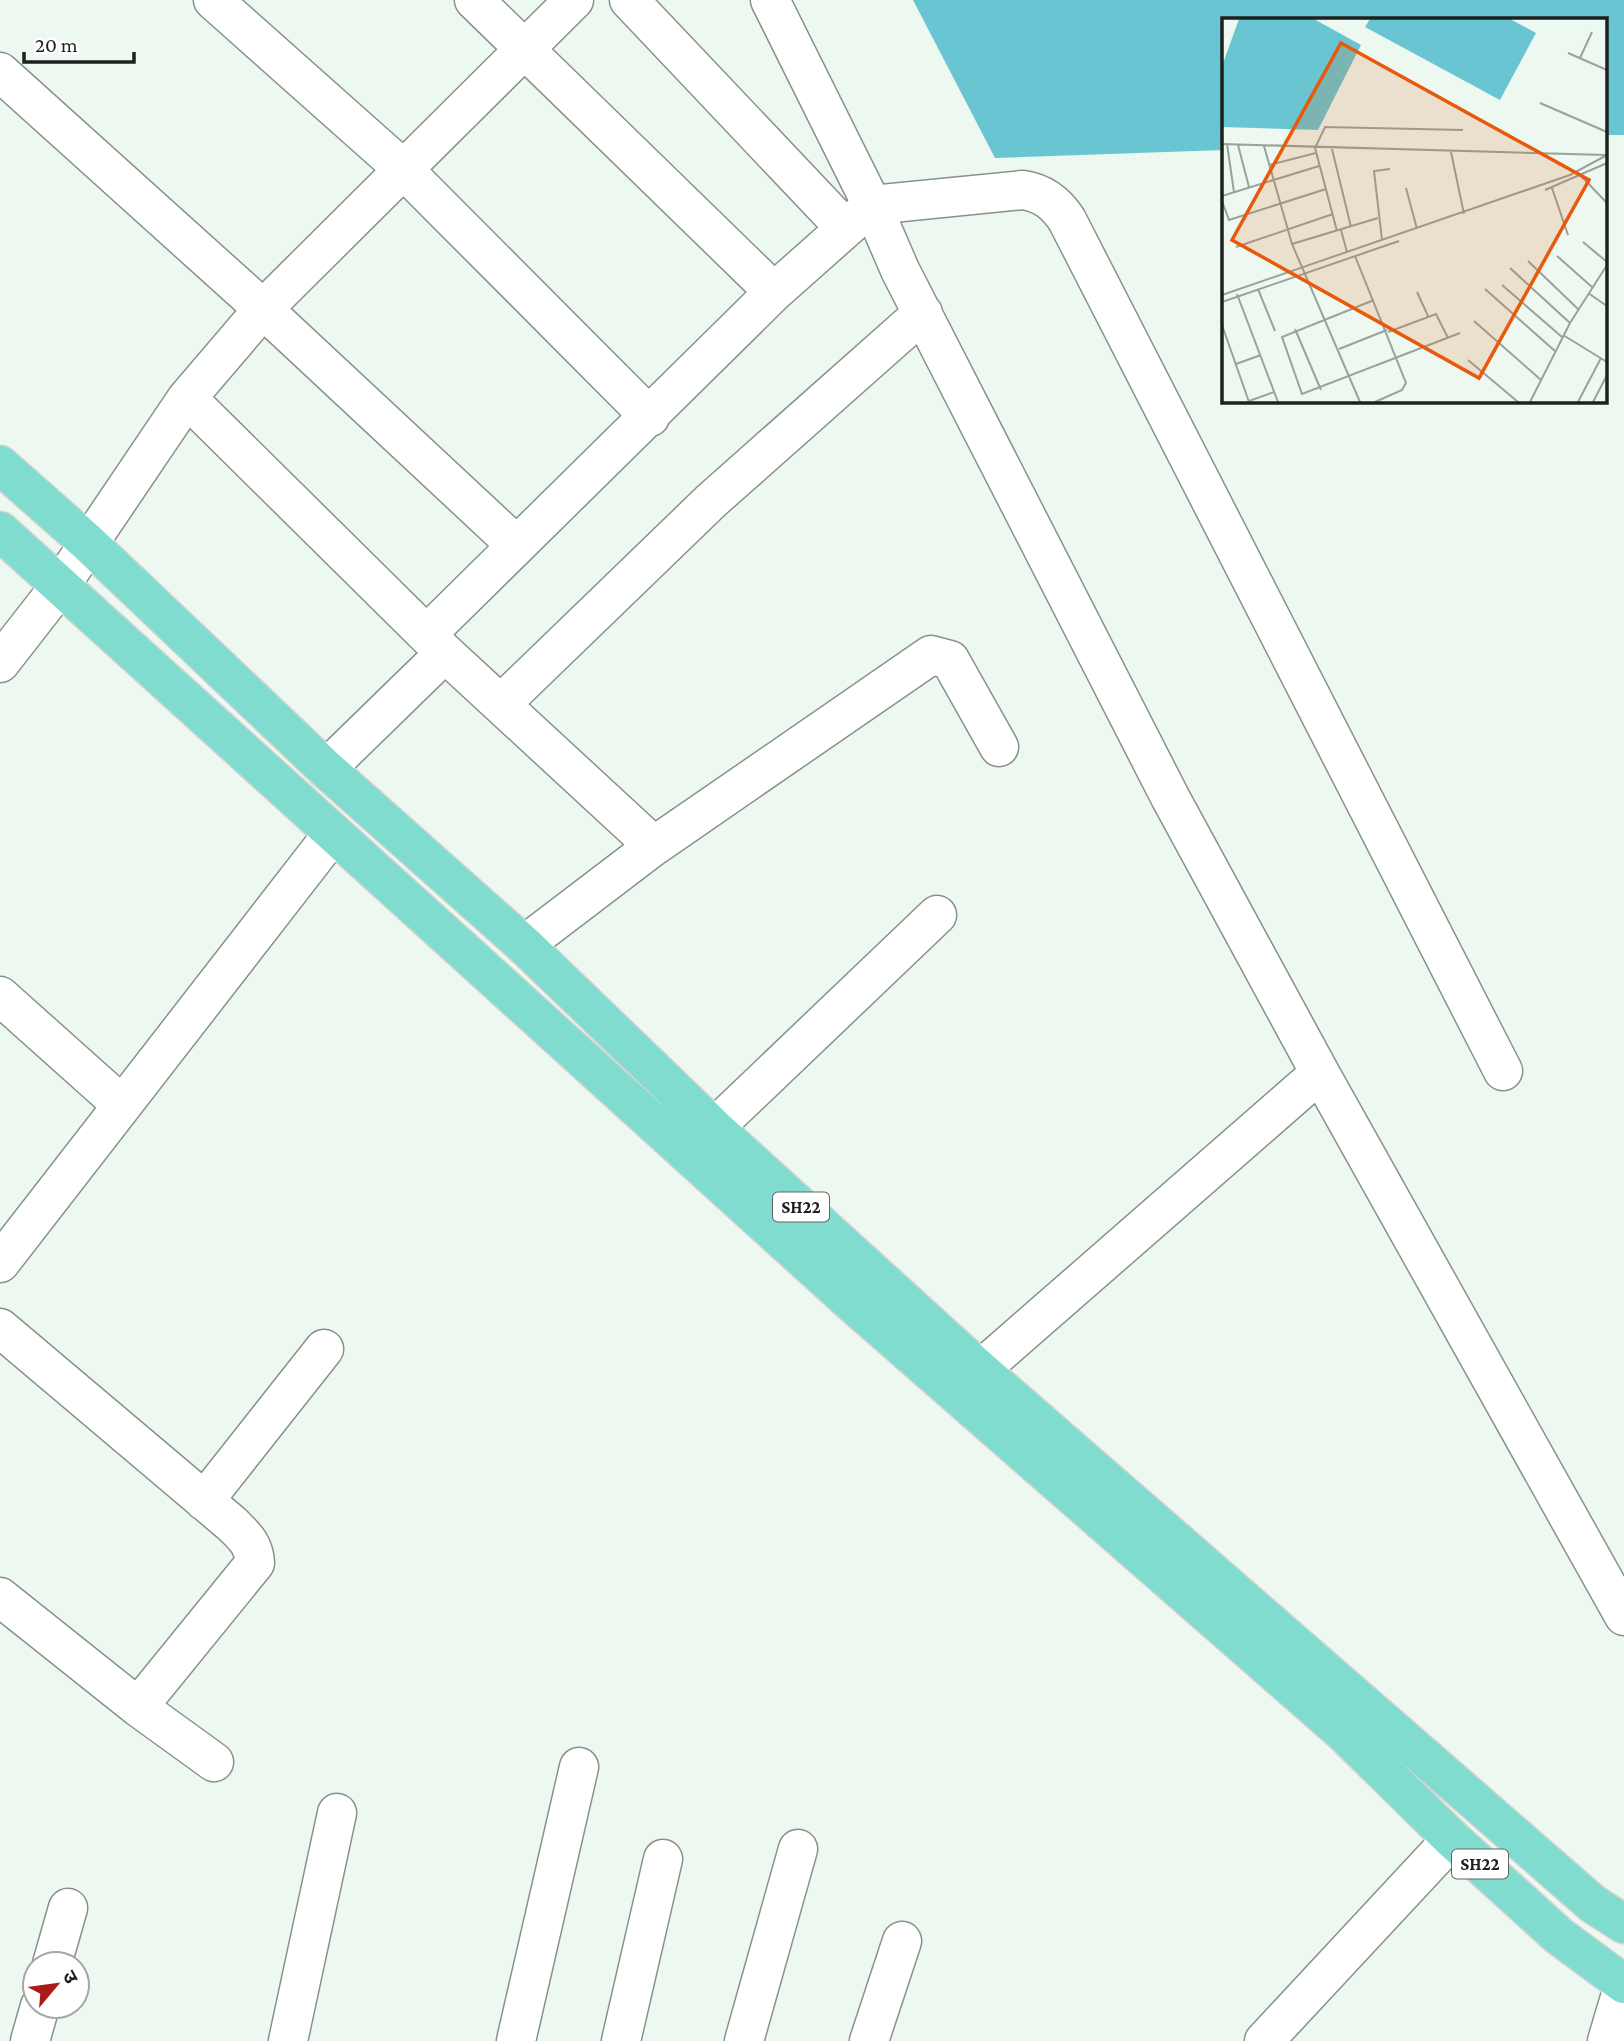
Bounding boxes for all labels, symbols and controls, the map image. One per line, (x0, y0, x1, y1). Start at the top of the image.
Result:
inset map (1222, 18, 1606, 402)
scale bar (24, 21, 135, 65)
text: 20 m (35, 33, 78, 57)
road number: SH22 (773, 1192, 829, 1222)
road number: SH22 (1452, 1850, 1508, 1878)
north arrow (21, 1950, 91, 2020)
text: उ (59, 1967, 83, 1988)

